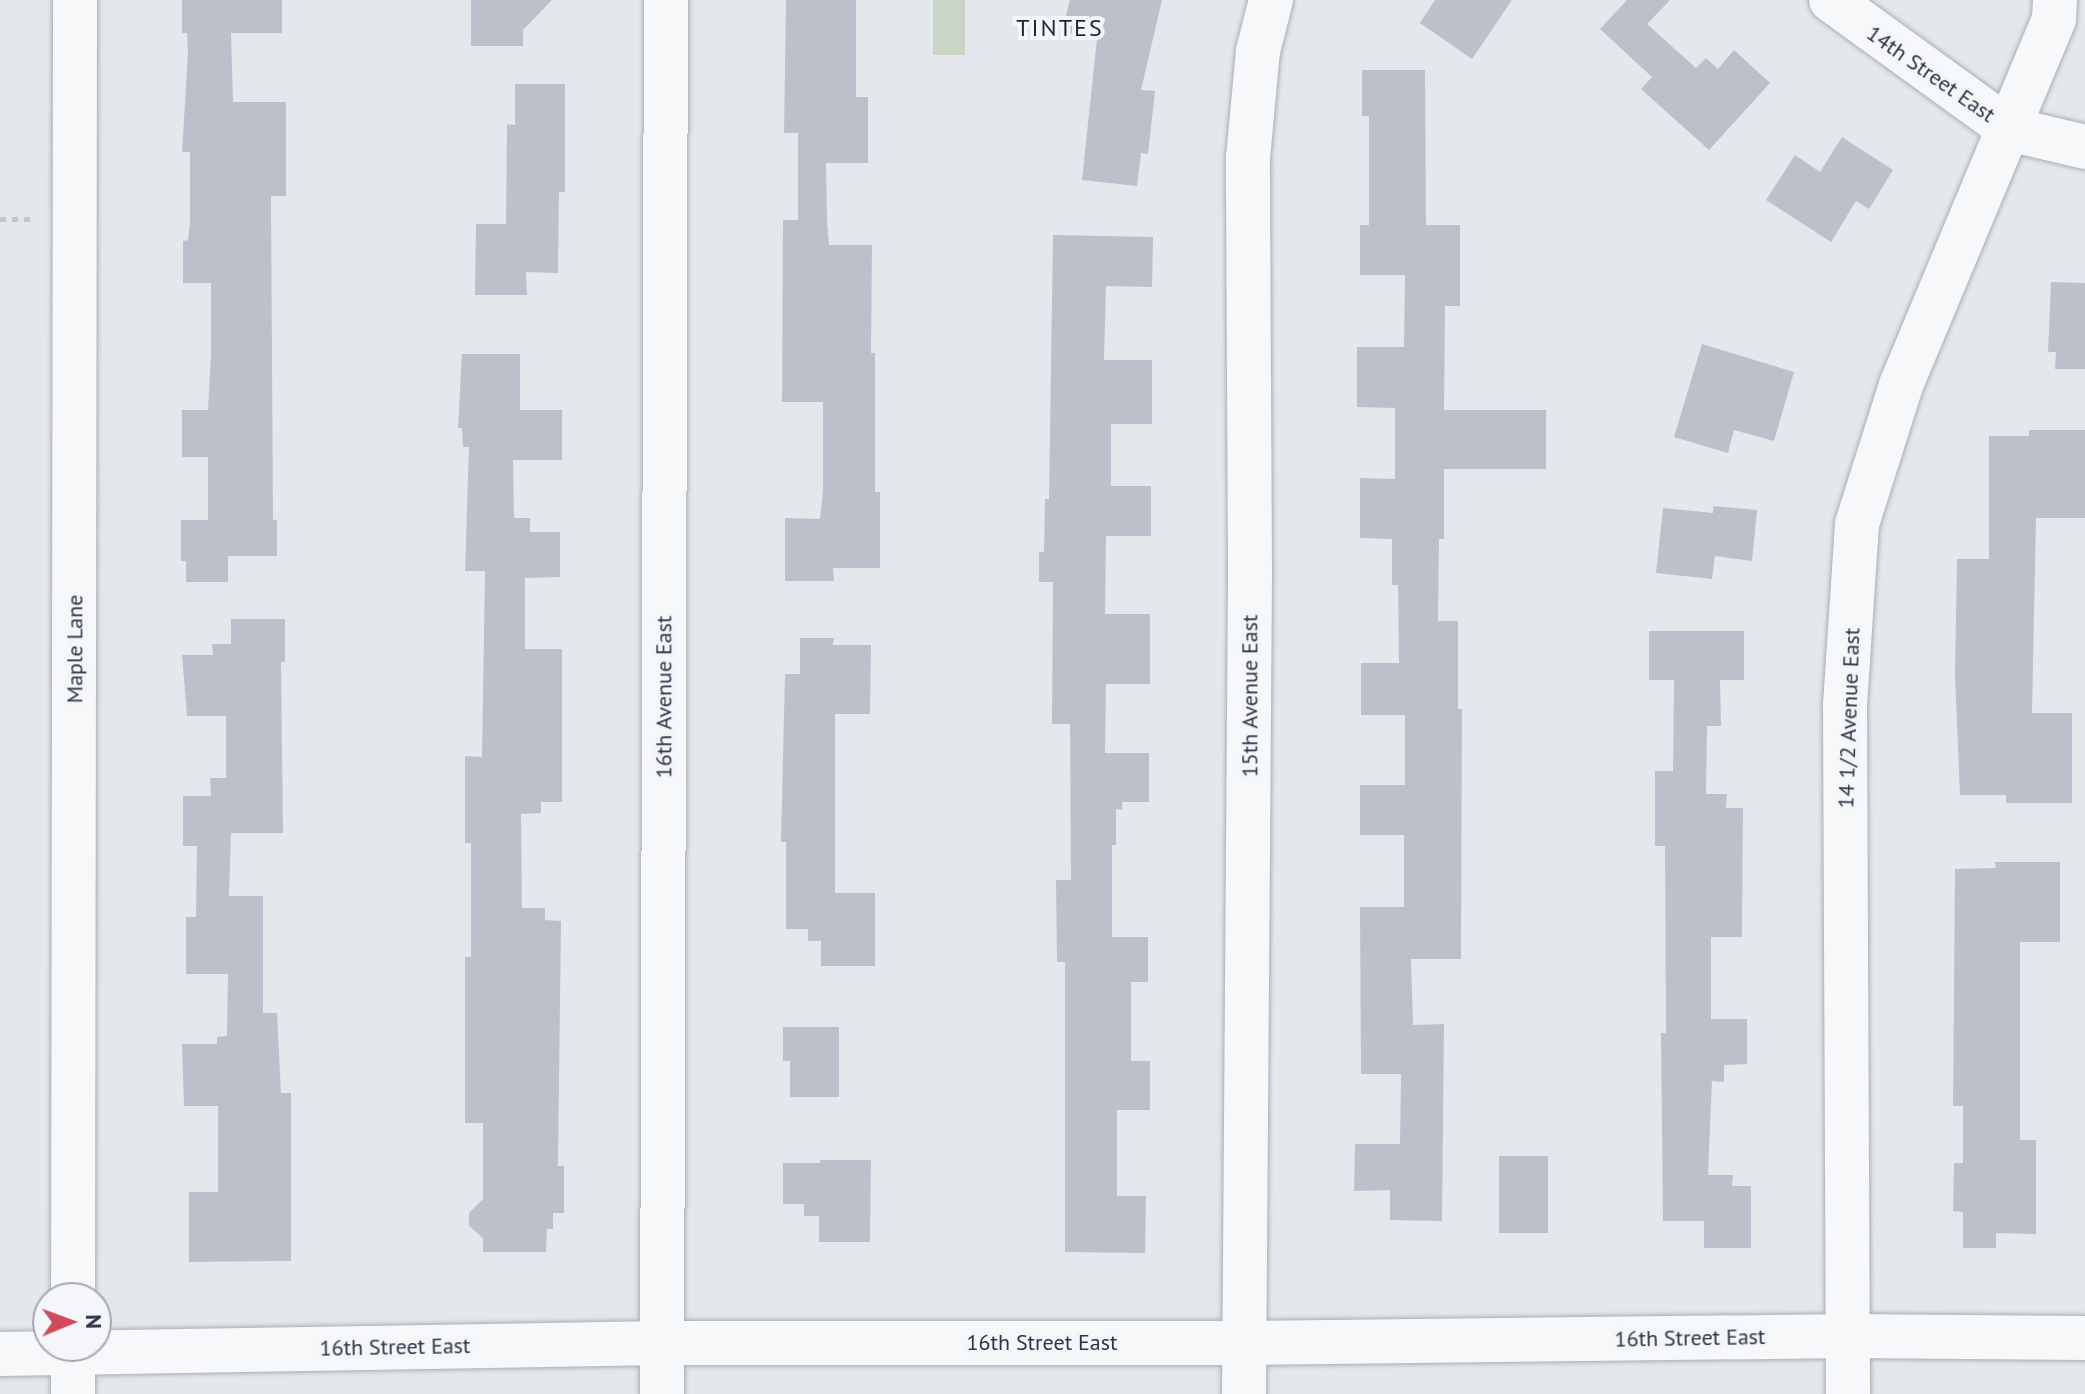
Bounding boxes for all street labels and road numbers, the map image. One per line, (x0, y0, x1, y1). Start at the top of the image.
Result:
street label: 14th Street East (1862, 20, 2000, 128)
street label: Maple Lane (62, 595, 88, 703)
street label: 15th Avenue East (1237, 614, 1263, 778)
street label: 16th Avenue East (651, 615, 677, 779)
street label: 14 1/2 Avenue East (1833, 627, 1865, 809)
street label: 16th Street East (1614, 1323, 1766, 1353)
street label: 16th Street East (967, 1330, 1117, 1356)
street label: 16th Street East (319, 1332, 471, 1362)

